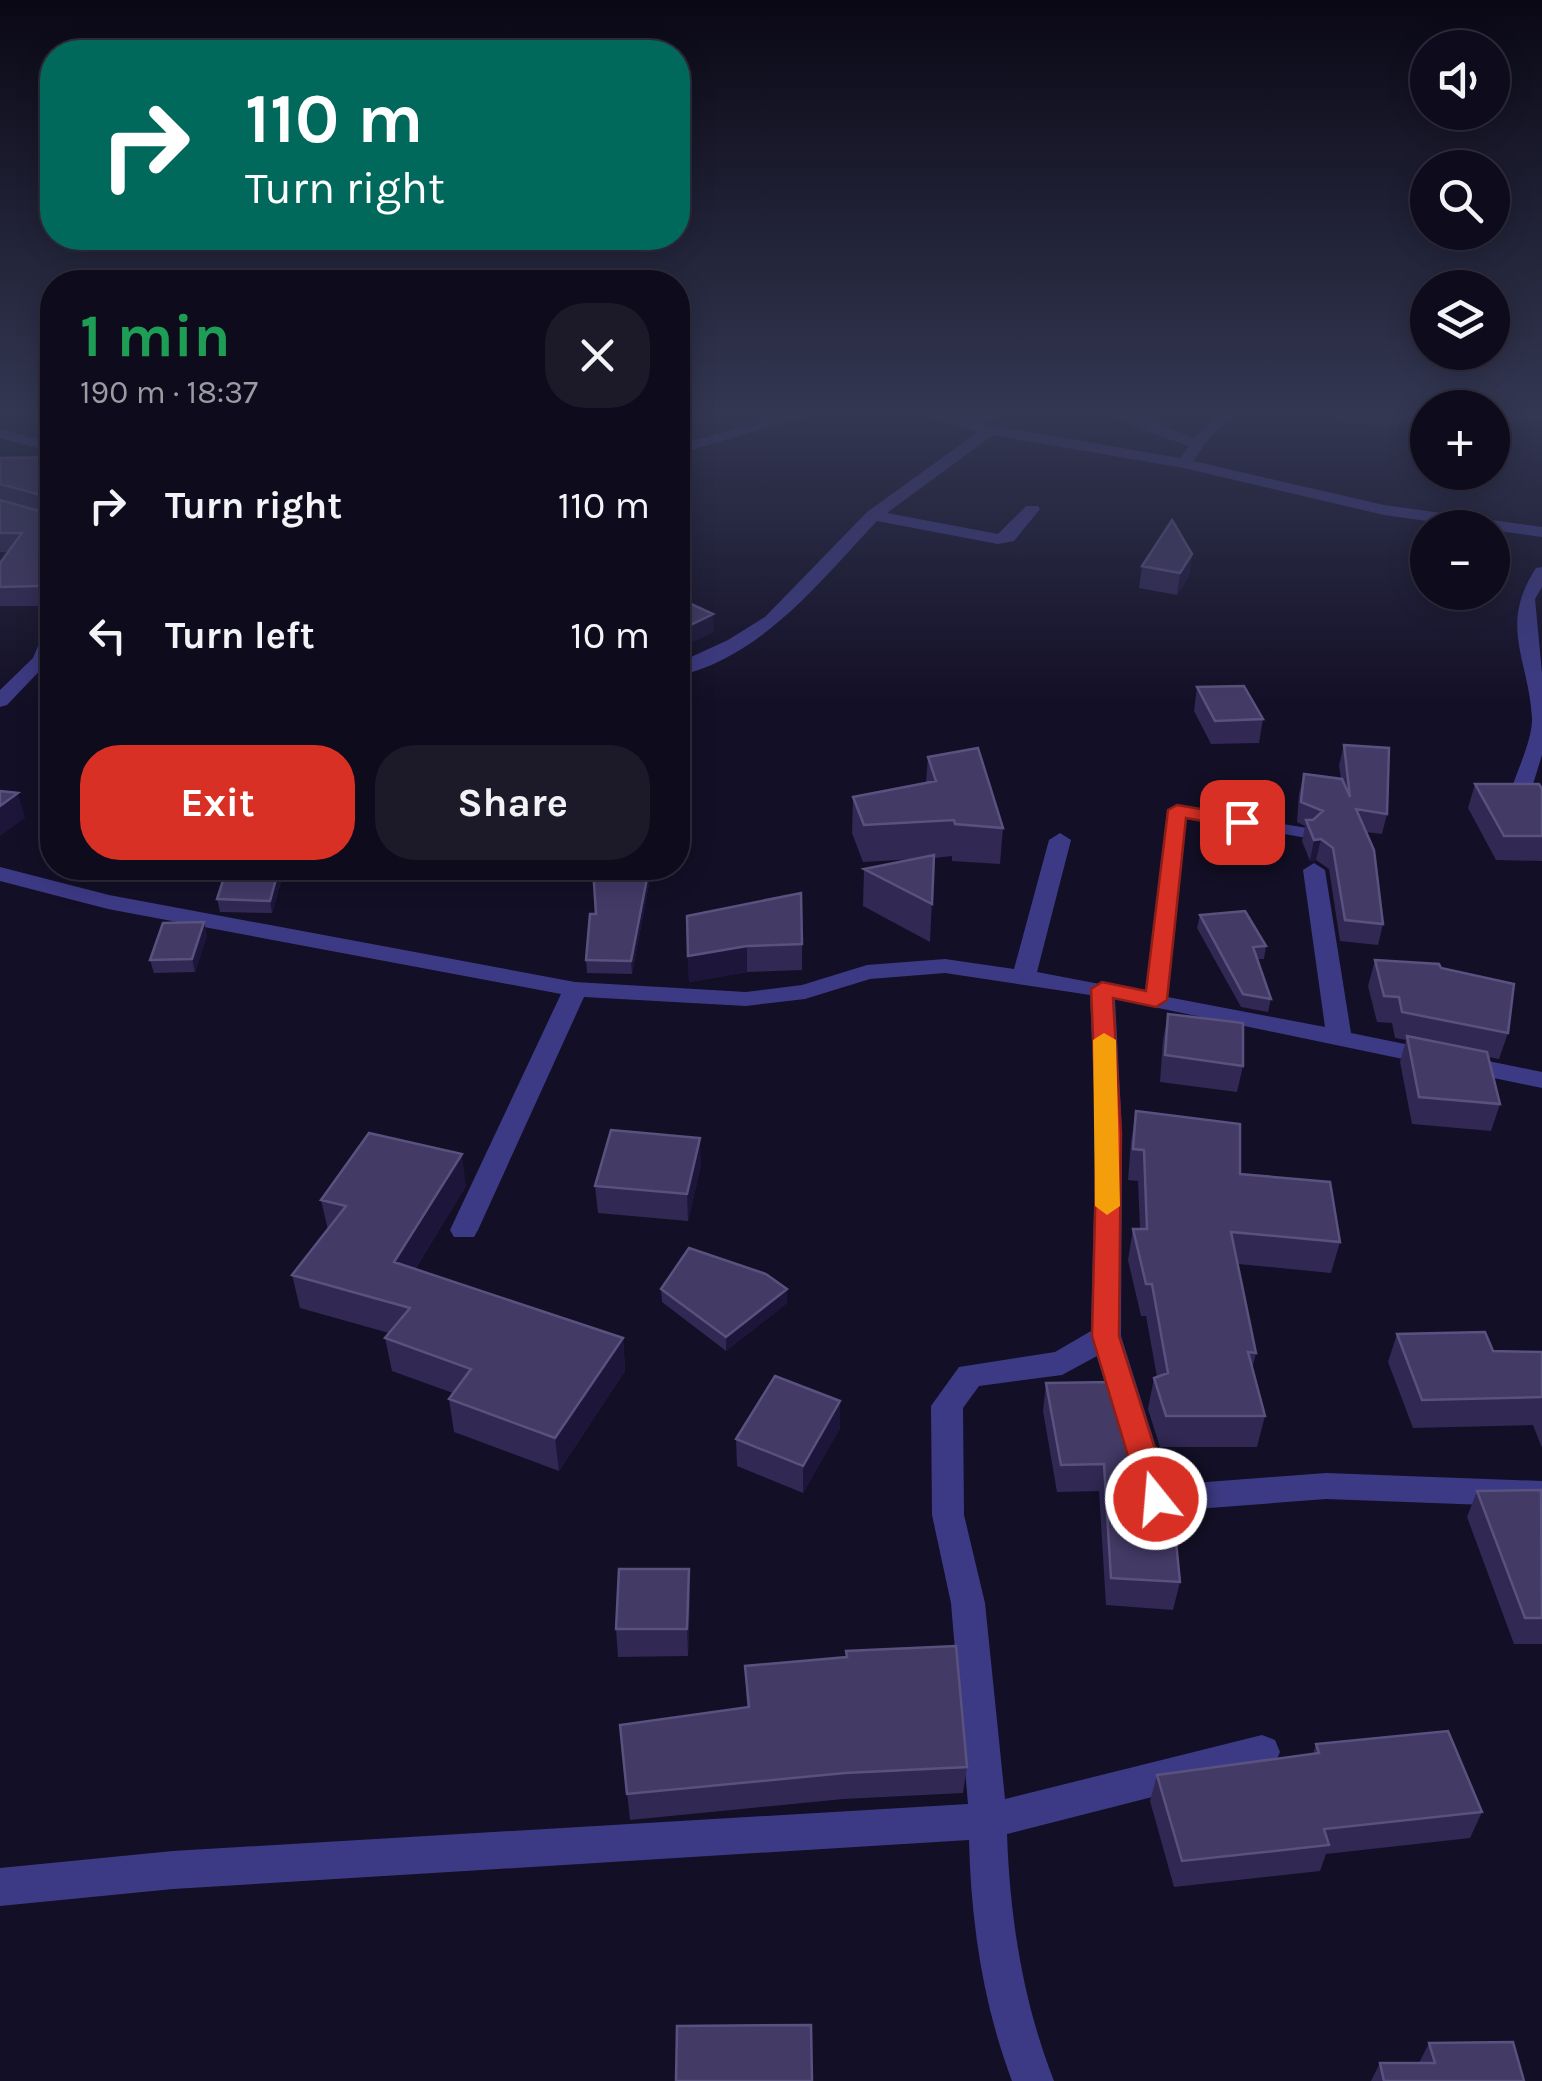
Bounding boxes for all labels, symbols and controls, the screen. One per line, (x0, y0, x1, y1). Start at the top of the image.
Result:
map controls (1410, 30, 1510, 610)
button: sound (1410, 30, 1510, 130)
text: 110 m (245, 78, 423, 160)
icon: right (80, 80, 210, 210)
button: search (1410, 150, 1510, 250)
text: Turn right (245, 162, 445, 214)
button: layers (1410, 270, 1510, 370)
text: 1 min (80, 301, 231, 371)
button: close (545, 303, 650, 408)
text: 190 m · 18:37 (80, 374, 258, 411)
button: + (1410, 390, 1510, 490)
icon: right (80, 478, 135, 533)
text: Turn right (165, 483, 342, 528)
text: 110 m (558, 483, 650, 528)
button: − (1410, 510, 1510, 610)
icon: left (80, 608, 135, 663)
text: Turn left (165, 613, 315, 658)
text: 10 m (570, 613, 650, 658)
button: Exit (80, 745, 355, 860)
button: Share (375, 745, 650, 860)
pin (1200, 780, 1285, 865)
icon: arrive (1215, 795, 1270, 850)
position arrow (1104, 1447, 1208, 1551)

